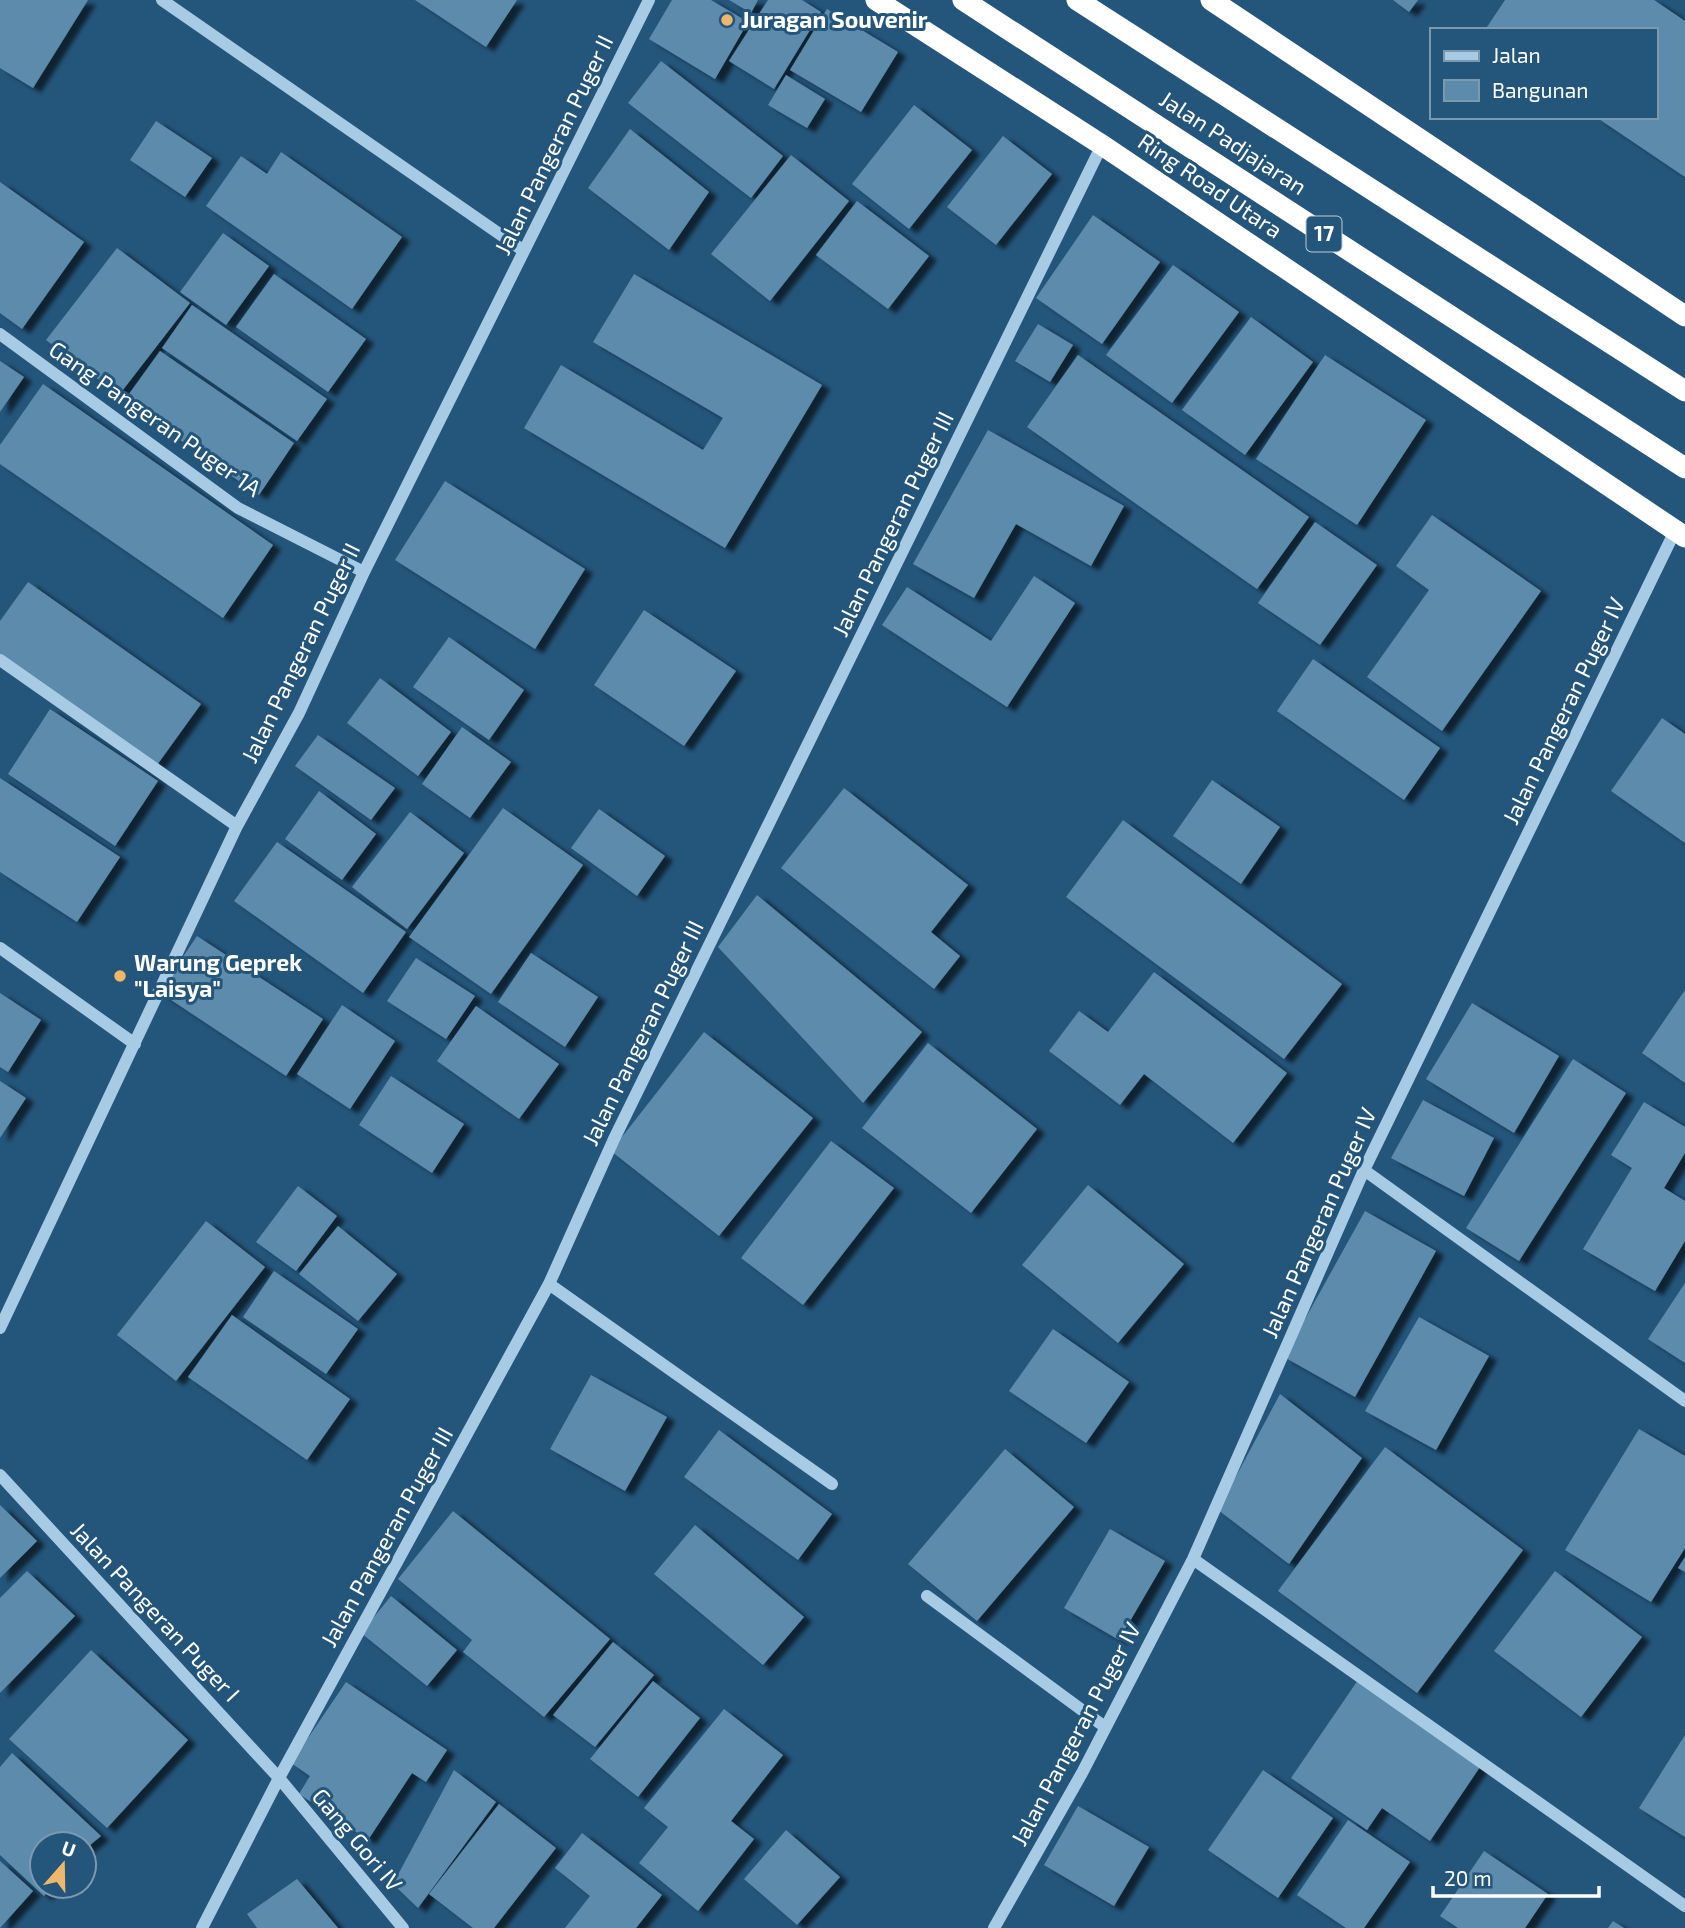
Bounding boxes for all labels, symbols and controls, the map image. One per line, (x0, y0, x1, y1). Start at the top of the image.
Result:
place label: Juragan Souvenir (741, 5, 928, 33)
marker: Juragan Souvenir (719, 12, 735, 28)
legend (1430, 28, 1657, 119)
street label: Jalan Pangeran Puger II (488, 30, 619, 259)
text: Jalan (1492, 42, 1541, 67)
text: Bangunan (1492, 77, 1588, 102)
street label: Jalan Padjajaran (1155, 84, 1312, 200)
street label: Ring Road Utara (1133, 127, 1288, 244)
road number: 17 (1306, 216, 1342, 252)
street label: Gang Pangeran Puger 1A (44, 334, 268, 502)
street label: Jalan Pangeran Puger III (825, 406, 959, 641)
street label: Jalan Pangeran Puger II (235, 538, 366, 767)
street label: Jalan Pangeran Puger IV (1496, 593, 1630, 829)
street label: Jalan Pangeran Puger III (575, 915, 709, 1150)
place label: Warung Geprek "Laisya" (134, 948, 302, 1002)
marker: Warung Geprek "Laisya" (112, 968, 128, 984)
street label: Jalan Pangeran Puger IV (1255, 1103, 1382, 1342)
street label: Jalan Pangeran Puger III (314, 1422, 458, 1651)
street label: Jalan Pangeran Puger I (65, 1516, 246, 1707)
street label: Jalan Pangeran Puger IV (1004, 1617, 1146, 1850)
street label: Gang Gori IV (307, 1782, 409, 1897)
north arrow (28, 1830, 98, 1900)
text: U (59, 1836, 79, 1862)
scale bar (1433, 1854, 1599, 1898)
text: 20 m (1444, 1865, 1492, 1890)

